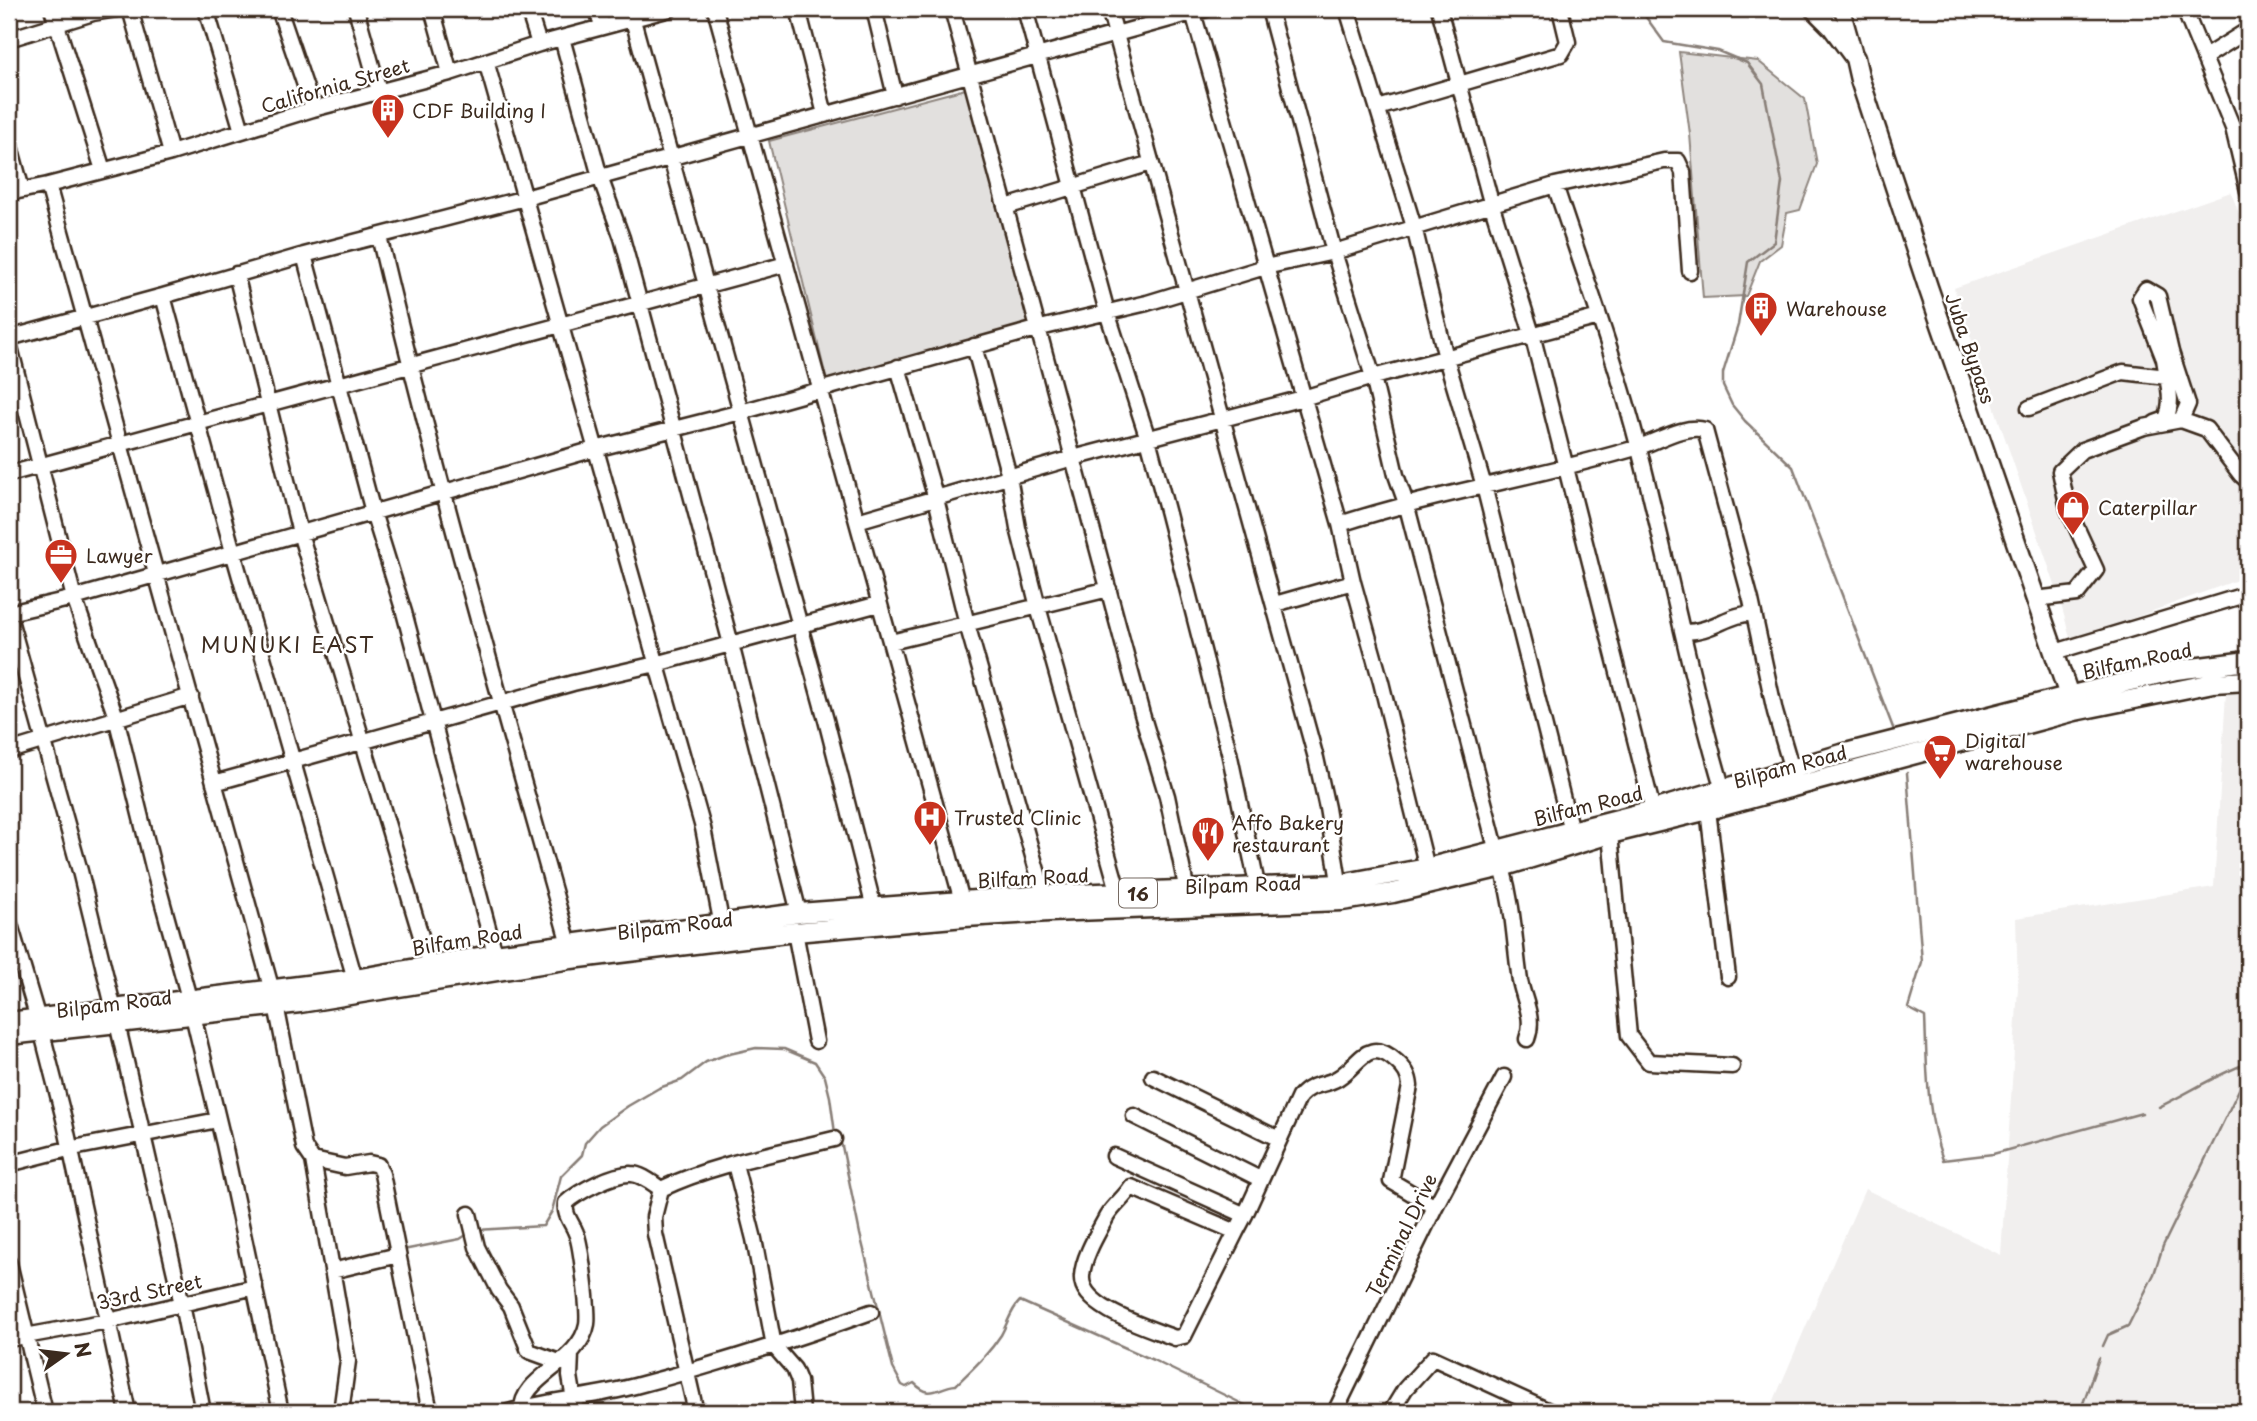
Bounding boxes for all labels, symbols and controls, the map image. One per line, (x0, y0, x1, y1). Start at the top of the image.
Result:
street label: California Street (257, 50, 413, 120)
building icon: CDF Building I (369, 91, 407, 140)
place label: CDF Building I (412, 96, 546, 124)
building icon: Warehouse (1742, 289, 1780, 338)
street label: Juba Bypass (1939, 289, 2003, 407)
place label: Warehouse (1786, 294, 1887, 322)
shop icon: Caterpillar (2054, 488, 2092, 537)
place label: Caterpillar (2098, 493, 2198, 521)
office icon: Lawyer (42, 536, 80, 585)
place label: Lawyer (86, 541, 153, 569)
district label: MUNUKI EAST (201, 628, 375, 660)
street label: Bilfam Road (2079, 635, 2195, 685)
place label: Digital warehouse (1965, 726, 2063, 776)
supermarket icon: Digital warehouse (1921, 732, 1959, 781)
street label: Bilpam Road (1730, 737, 1850, 795)
street label: Bilfam Road (1530, 778, 1646, 832)
hospital icon: Trusted Clinic (911, 798, 949, 847)
place label: Trusted Clinic (954, 803, 1081, 831)
place label: Affo Bakery restaurant (1232, 808, 1344, 858)
restaurant icon: Affo Bakery restaurant (1189, 814, 1227, 863)
street label: Bilfam Road (976, 860, 1090, 894)
street label: Bilpam Road (1184, 868, 1302, 900)
road number: 16 (1119, 878, 1157, 908)
street label: Bilpam Road (615, 904, 735, 946)
street label: Bilfam Road (410, 916, 524, 962)
street label: Bilpam Road (54, 982, 174, 1024)
street label: Terminal Drive (1359, 1168, 1443, 1302)
street label: 33rd Street (94, 1266, 205, 1316)
north arrow (32, 1320, 102, 1390)
text: N (68, 1339, 99, 1360)

